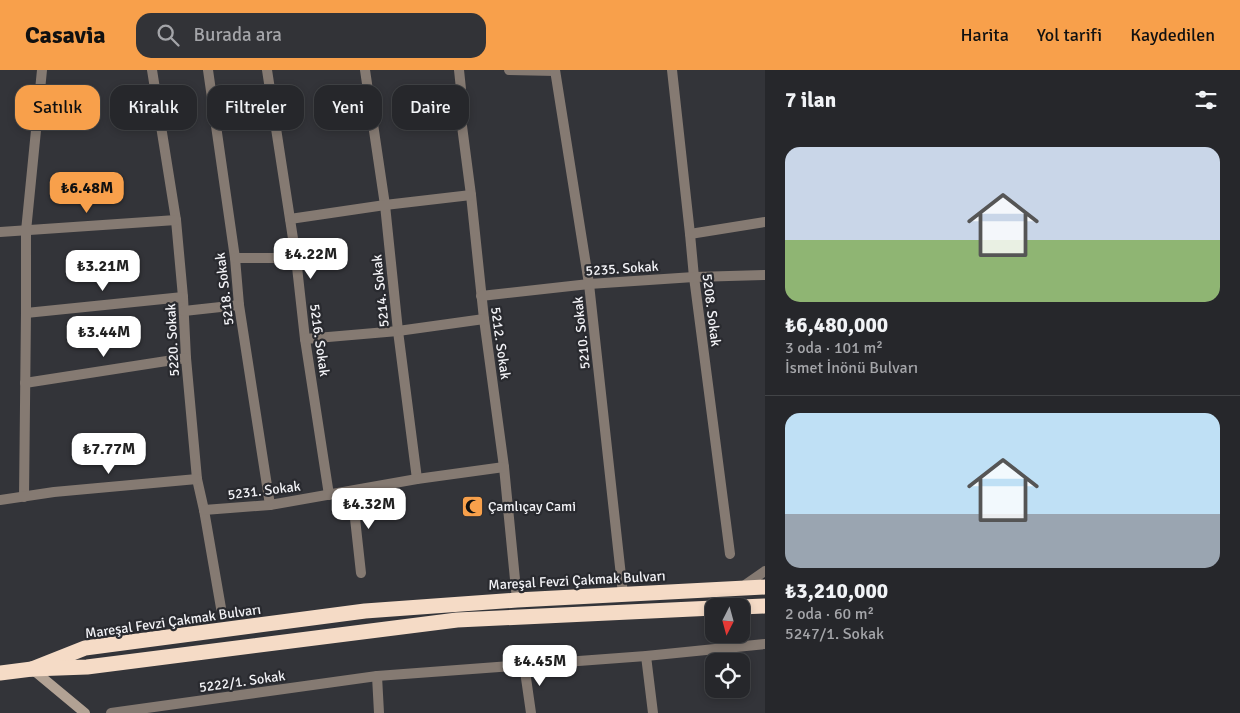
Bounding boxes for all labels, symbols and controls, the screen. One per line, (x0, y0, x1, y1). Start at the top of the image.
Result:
search box (136, 13, 486, 58)
text: Casavia (25, 20, 106, 50)
icon: search (154, 21, 182, 49)
text: Burada ara (194, 23, 282, 47)
text: Harita (960, 24, 1009, 46)
text: Yol tarifi (1037, 24, 1102, 46)
text: Kaydedilen (1130, 24, 1215, 46)
chip: Satılık (15, 85, 100, 130)
chip: Kiralık (110, 85, 197, 130)
chip: Filtreler (207, 85, 304, 130)
chip: Yeni (314, 85, 382, 130)
chip: Daire (392, 85, 469, 130)
icon: filters (1192, 86, 1220, 114)
text: 7 ilan (785, 87, 836, 113)
pin: ₺6.48M (46, 172, 128, 214)
text: ₺6.48M (61, 178, 113, 198)
icon: home (958, 180, 1048, 270)
pin: ₺4.22M (270, 238, 352, 280)
text: ₺4.22M (285, 244, 337, 264)
pin: ₺3.21M (62, 250, 144, 292)
street label: 5218. Sokak (212, 252, 237, 326)
street label: 5214. Sokak (368, 254, 393, 328)
text: ₺3.21M (77, 256, 129, 276)
street label: 5235. Sokak (585, 257, 659, 280)
street label: 5208. Sokak (699, 273, 724, 347)
street label: 5210. Sokak (569, 296, 594, 370)
street label: 5220. Sokak (162, 303, 183, 377)
street label: 5216. Sokak (306, 303, 333, 377)
street label: 5212. Sokak (487, 306, 514, 380)
text: ₺6,480,000 (785, 312, 888, 338)
pin: ₺3.44M (63, 316, 145, 358)
text: ₺3.44M (78, 322, 130, 342)
text: 3 oda · 101 m² (785, 338, 883, 358)
text: İsmet İnönü Bulvarı (785, 358, 918, 378)
pin: ₺7.77M (68, 432, 150, 475)
text: ₺7.77M (83, 439, 135, 459)
icon: home (958, 445, 1048, 535)
street label: 5231. Sokak (227, 478, 301, 503)
pin: ₺4.32M (328, 488, 410, 530)
text: ₺4.32M (343, 494, 395, 514)
mosque icon: Çamlıçay Cami (460, 494, 484, 518)
place label: Çamlıçay Cami (488, 498, 576, 515)
street label: Mareşal Fevzi Çakmak Bulvarı (488, 567, 666, 594)
text: ₺3,210,000 (785, 578, 888, 604)
north arrow (705, 598, 750, 642)
map controls (705, 598, 750, 698)
street label: Mareşal Fevzi Çakmak Bulvarı (84, 601, 262, 642)
text: 2 oda · 60 m² (785, 604, 874, 624)
text: 5247/1. Sokak (785, 624, 884, 644)
pin: ₺4.45M (499, 644, 581, 687)
text: ₺4.45M (514, 651, 566, 671)
button: locate (705, 653, 750, 698)
street label: 5222/1. Sokak (198, 667, 286, 696)

